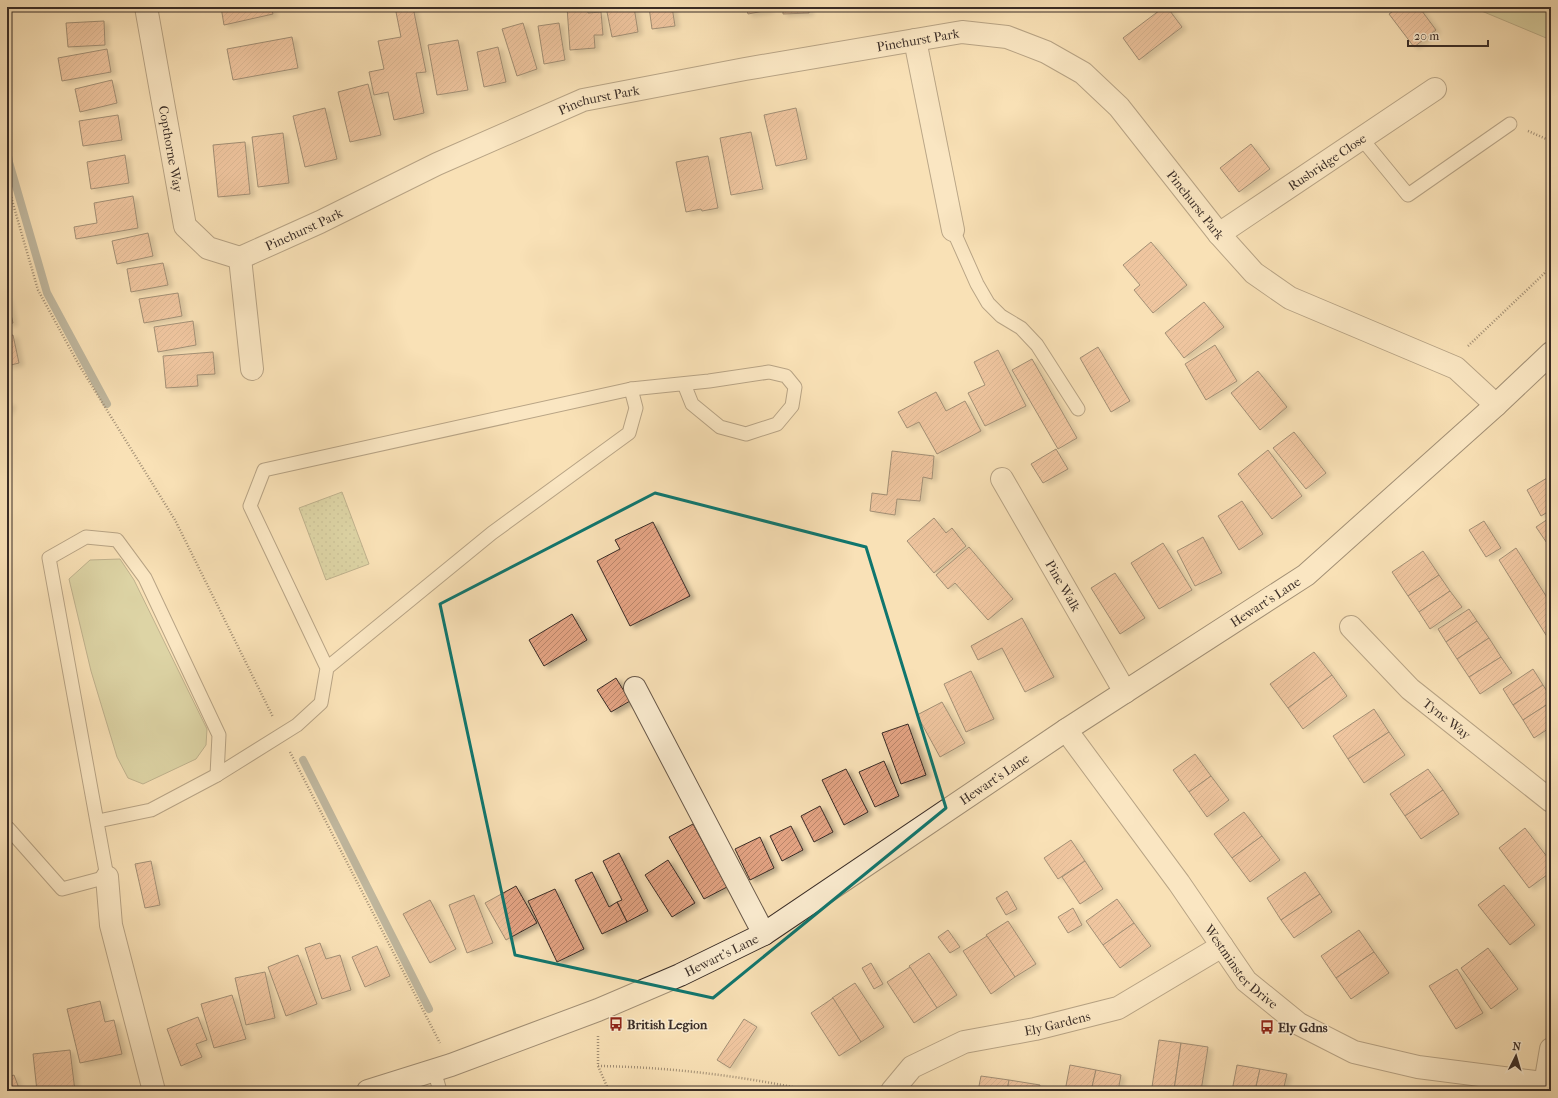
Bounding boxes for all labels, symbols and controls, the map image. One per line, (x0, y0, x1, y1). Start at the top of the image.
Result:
scale bar (1408, 22, 1488, 48)
street label: Pinehurst Park (875, 26, 961, 54)
text: 20 m (1414, 29, 1439, 43)
street label: Pinehurst Park (556, 82, 641, 118)
street label: Copthorne Way (156, 104, 186, 194)
street label: Rusbridge Close (1285, 130, 1370, 193)
street label: Pinehurst Park (1164, 167, 1227, 243)
street label: Pinehurst Park (263, 205, 345, 254)
street label: Pine Walk (1042, 558, 1084, 614)
street label: Hewart's Lane (1228, 573, 1304, 630)
street label: Tyne Way (1420, 695, 1475, 743)
street label: Hewart's Lane (957, 750, 1032, 808)
street label: Westminster Drive (1201, 921, 1281, 1012)
street label: Hewart's Lane (682, 931, 761, 980)
street label: Ely Gardens (1023, 1008, 1092, 1039)
bus stop icon: British Legion (608, 1016, 624, 1032)
place label: British Legion (627, 1017, 708, 1033)
bus stop icon: Ely Gdns (1259, 1019, 1275, 1035)
place label: Ely Gdns (1278, 1020, 1328, 1036)
north arrow (1496, 1036, 1536, 1076)
text: N (1512, 1040, 1522, 1053)

